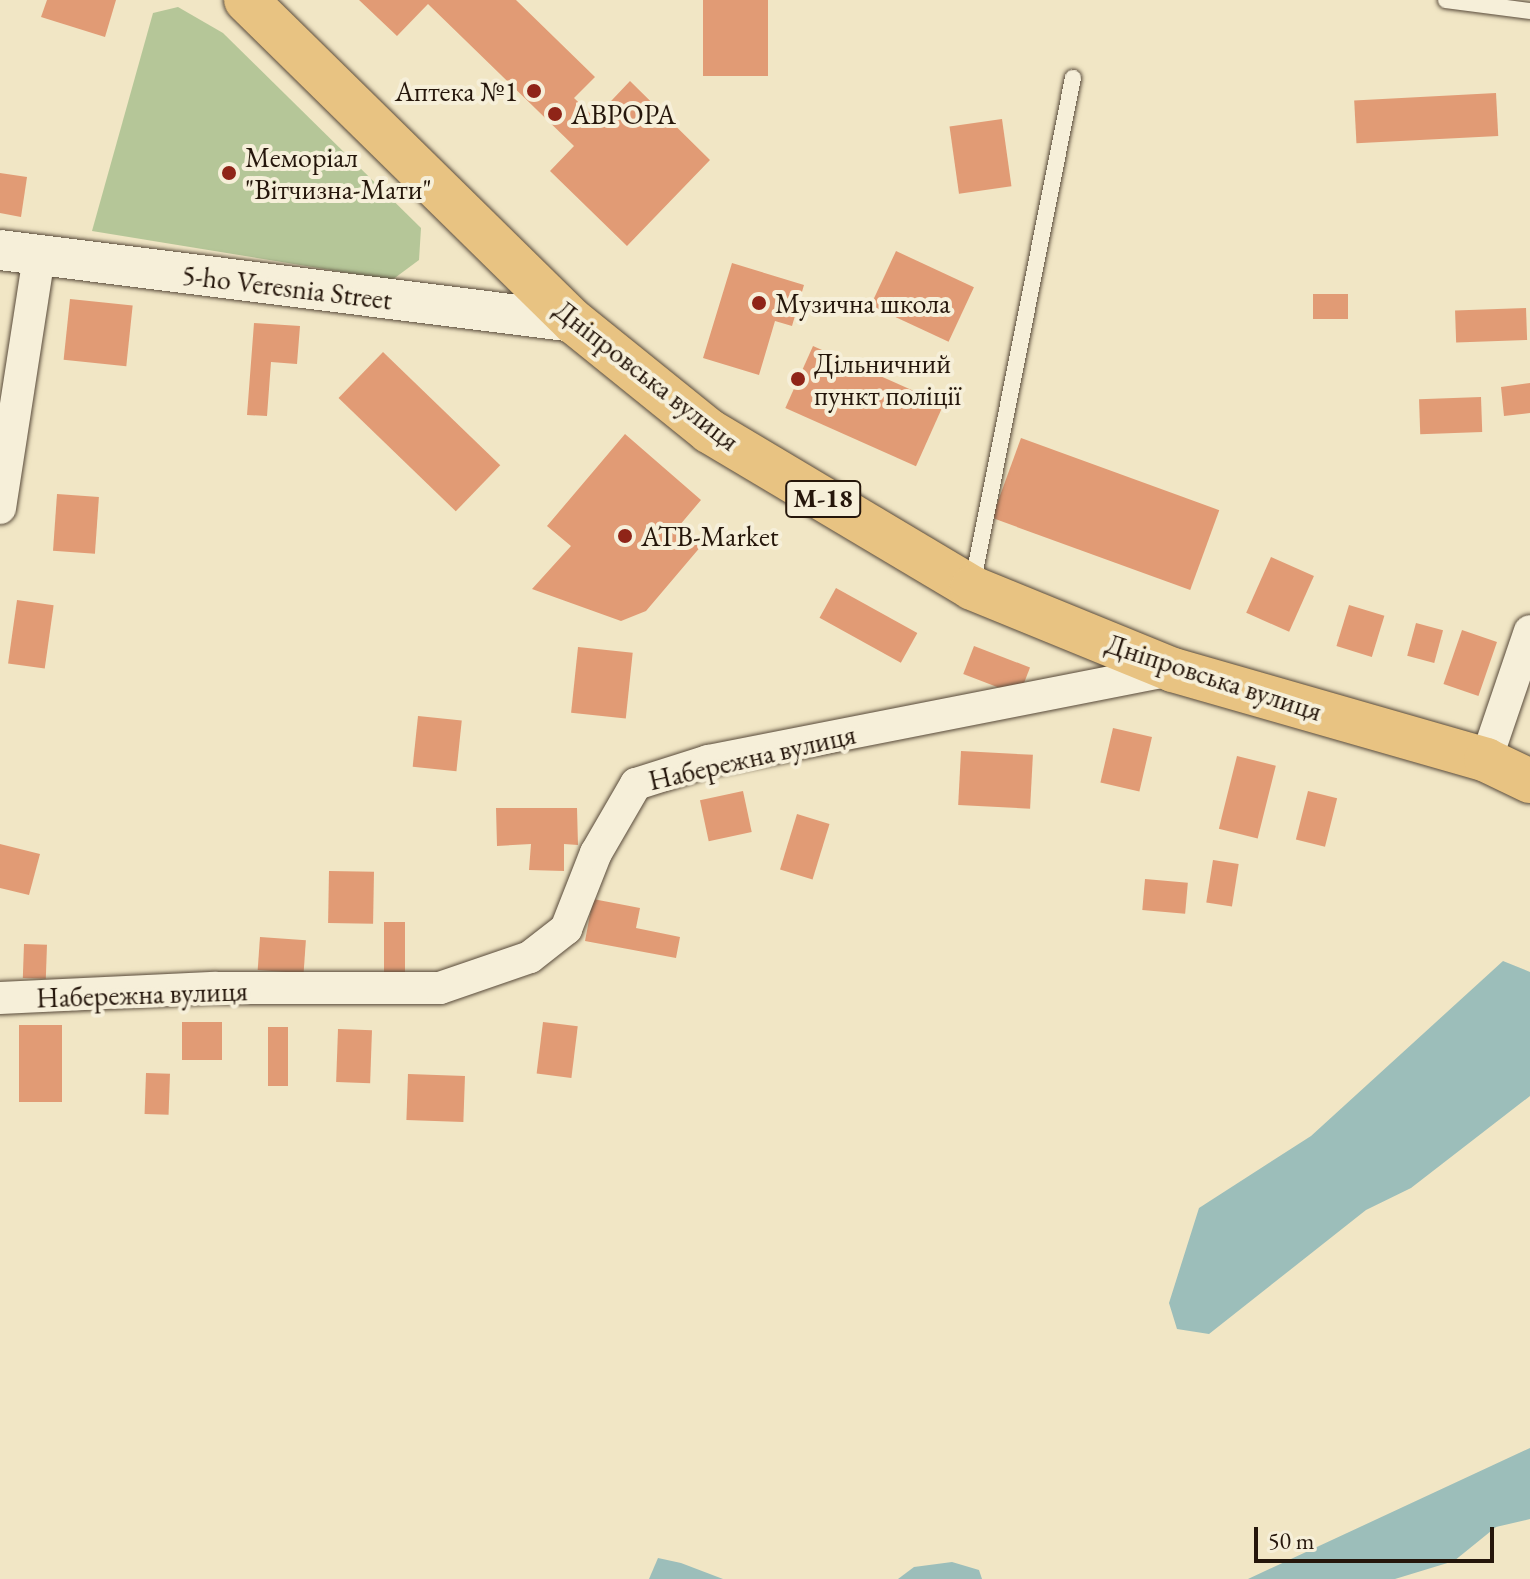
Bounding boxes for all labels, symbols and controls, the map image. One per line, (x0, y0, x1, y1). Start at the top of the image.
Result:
place label: Аптека №1 (395, 74, 518, 108)
marker: Аптека №1 (525, 82, 543, 100)
place label: АВРОРА (571, 97, 676, 131)
marker: АВРОРА (546, 105, 564, 123)
place label: Меморіал "Вітчизна-Мати" (245, 140, 432, 206)
marker: Меморіал "Вітчизна-Мати" (220, 164, 238, 182)
street label: 5-ho Veresnia Street (180, 257, 394, 317)
place label: Музична школа (775, 286, 950, 320)
street label: Дніпровська вулиця (548, 292, 746, 458)
marker: Музична школа (750, 294, 768, 312)
place label: Дільничний пункт поліції (814, 346, 961, 412)
marker: Дільничний пункт поліції (789, 370, 807, 388)
road number: М-18 (785, 477, 861, 521)
place label: ATB-Market (641, 519, 779, 553)
marker: ATB-Market (616, 527, 634, 545)
street label: Дніпровська вулиця (1102, 626, 1326, 728)
street label: Набережна вулиця (645, 717, 859, 797)
street label: Набережна вулиця (36, 974, 248, 1014)
scale bar (1258, 1511, 1498, 1561)
text: 50 m (1268, 1525, 1315, 1556)

